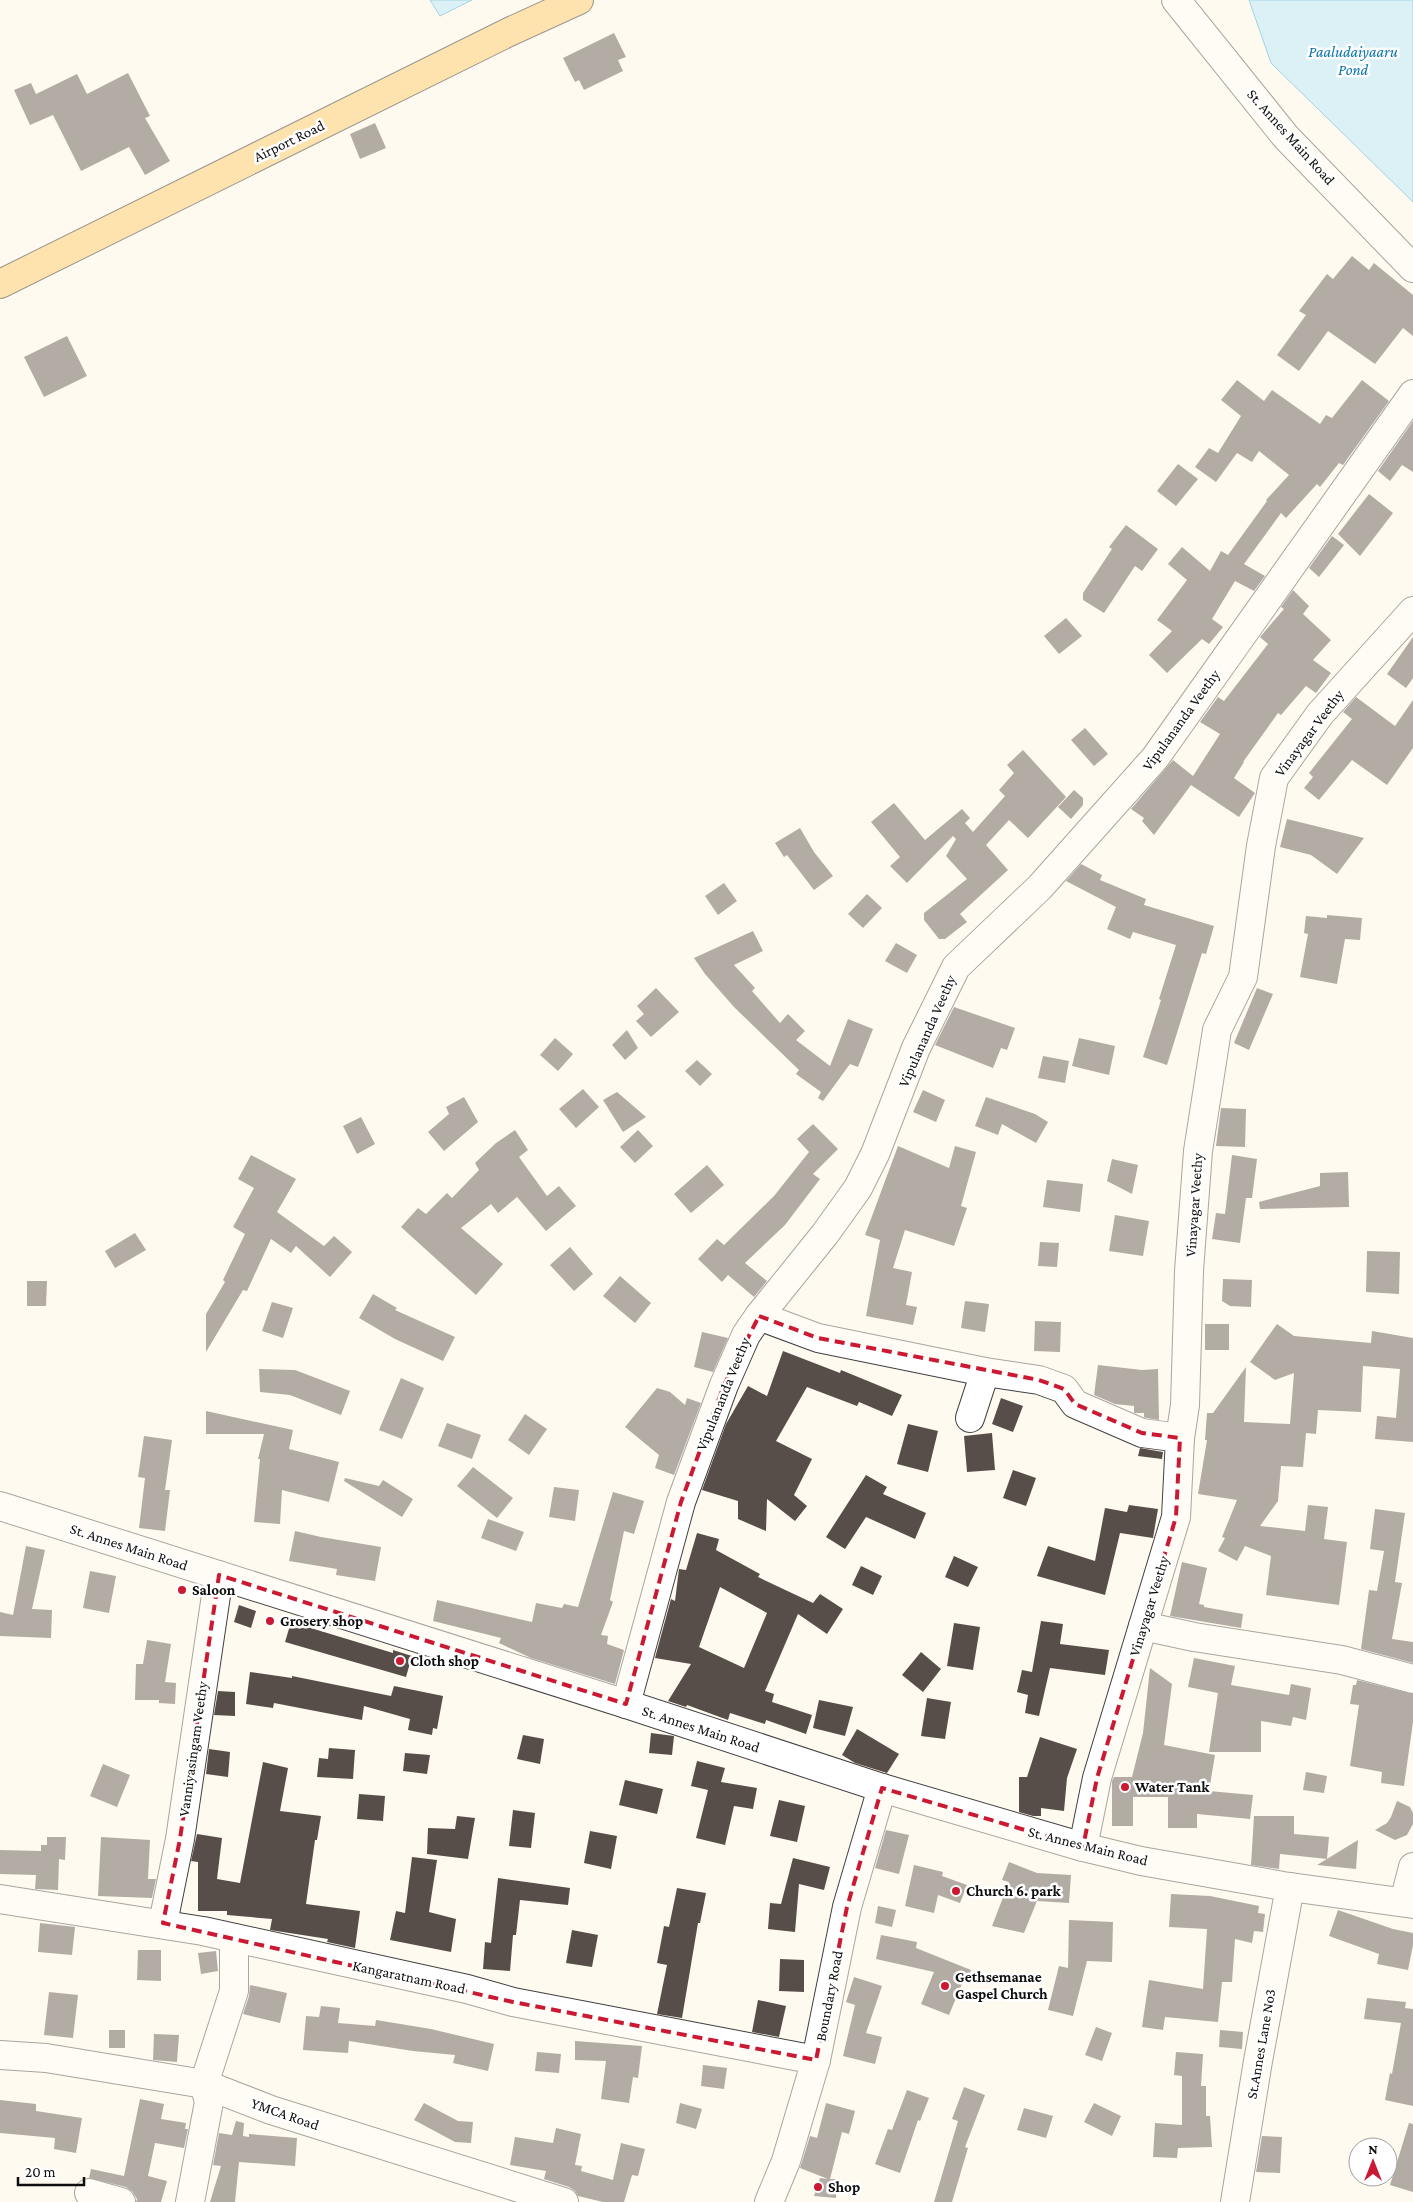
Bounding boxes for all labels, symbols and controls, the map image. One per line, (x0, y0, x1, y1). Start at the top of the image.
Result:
water label: Paaludaiyaaru Pond (1308, 43, 1398, 78)
street label: St. Annes Main Road (1244, 86, 1338, 188)
street label: Airport Road (251, 117, 327, 166)
street label: Vipulananda Veethy (1139, 666, 1224, 774)
street label: Vinayagar Veethy (1271, 687, 1348, 780)
street label: Vipulananda Veethy (895, 973, 960, 1090)
street label: Vinayagar Veethy (1182, 1152, 1207, 1258)
street label: Vipulananda Veethy (693, 1335, 754, 1453)
street label: St. Annes Main Road (68, 1520, 190, 1574)
street label: Vinayagar Veethy (1126, 1554, 1173, 1658)
place label: Saloon (192, 1582, 236, 1598)
marker: Saloon (176, 1584, 188, 1596)
place label: Grosery shop (280, 1613, 363, 1629)
marker: Grosery shop (264, 1615, 276, 1627)
place label: Cloth shop (410, 1653, 479, 1669)
marker: Cloth shop (394, 1655, 406, 1667)
street label: Vanniyasingam Veethy (176, 1680, 211, 1818)
street label: St. Annes Main Road (640, 1702, 762, 1756)
place label: Water Tank (1134, 1779, 1210, 1795)
marker: Water Tank (1119, 1781, 1131, 1793)
street label: St. Annes Main Road (1027, 1823, 1150, 1869)
place label: Church 6. park (966, 1883, 1062, 1899)
marker: Church 6. park (950, 1885, 962, 1897)
street label: Boundary Road (812, 1949, 847, 2043)
street label: Kangaratnam Road (351, 1957, 467, 1998)
place label: Gethsemanae Gaspel Church (955, 1969, 1048, 2002)
marker: Gethsemanae Gaspel Church (939, 1980, 951, 1992)
street label: St.Annes Lane No3 (1243, 1988, 1279, 2100)
street label: YMCA Road (249, 2095, 321, 2133)
north arrow (1348, 2137, 1398, 2187)
text: N (1368, 2141, 1378, 2157)
scale bar (18, 2154, 84, 2186)
text: 20 m (25, 2164, 56, 2180)
place label: Shop (828, 2179, 860, 2195)
marker: Shop (812, 2181, 824, 2193)

